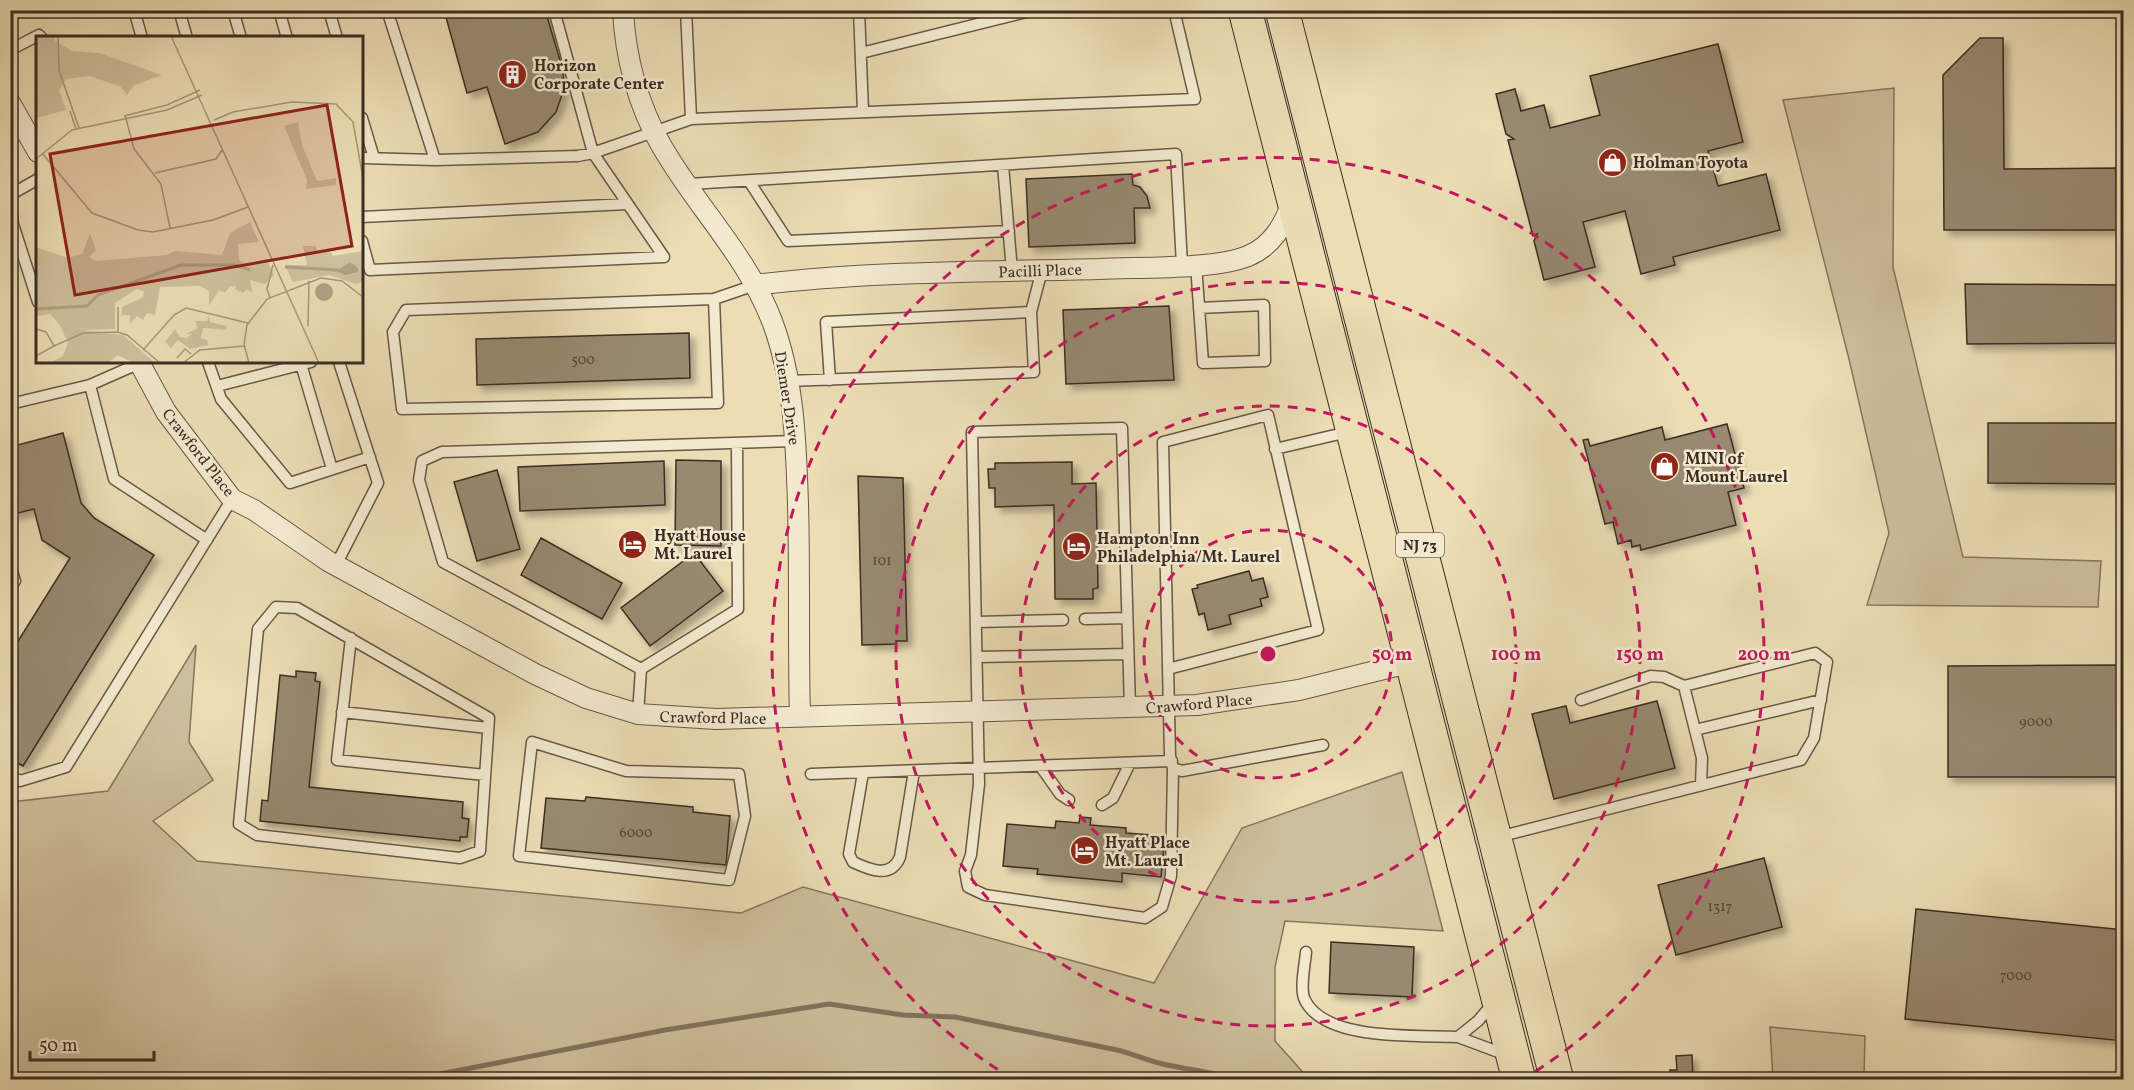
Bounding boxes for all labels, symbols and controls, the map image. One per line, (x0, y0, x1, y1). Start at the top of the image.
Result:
inset map (36, 36, 363, 363)
place label: Horizon Corporate Center (534, 56, 665, 96)
building icon: Horizon Corporate Center (497, 58, 529, 90)
shop icon: Holman Toyota (1596, 146, 1628, 178)
place label: Holman Toyota (1633, 153, 1749, 175)
street label: Pacilli Place (998, 260, 1082, 284)
street label: Diemer Drive (768, 350, 804, 447)
house number: 500 (571, 351, 595, 370)
street label: Crawford Place (156, 404, 239, 502)
place label: MINI of Mount Laurel (1685, 449, 1789, 489)
shop icon: MINI of Mount Laurel (1648, 451, 1680, 483)
place label: Hyatt House Mt. Laurel (654, 526, 746, 566)
hotel icon: Hyatt House Mt. Laurel (617, 528, 649, 560)
place label: Hampton Inn Philadelphia/Mt. Laurel (1097, 529, 1281, 569)
hotel icon: Hampton Inn Philadelphia/Mt. Laurel (1060, 531, 1092, 563)
road number: NJ 73 (1396, 533, 1444, 557)
house number: 101 (872, 552, 892, 571)
text: 50 m (1372, 643, 1412, 668)
text: 100 m (1491, 643, 1541, 668)
text: 150 m (1616, 643, 1664, 668)
text: 200 m (1738, 643, 1790, 668)
centre of rings (1258, 644, 1278, 664)
street label: Crawford Place (1145, 689, 1253, 721)
street label: Crawford Place (659, 707, 767, 731)
house number: 9000 (2019, 713, 2053, 732)
house number: 6000 (620, 824, 652, 843)
place label: Hyatt Place Mt. Laurel (1105, 833, 1190, 873)
hotel icon: Hyatt Place Mt. Laurel (1068, 835, 1100, 867)
house number: 1317 (1708, 898, 1733, 917)
house number: 7000 (2000, 967, 2032, 986)
scale bar (30, 1024, 154, 1062)
text: 50 m (39, 1034, 78, 1059)

